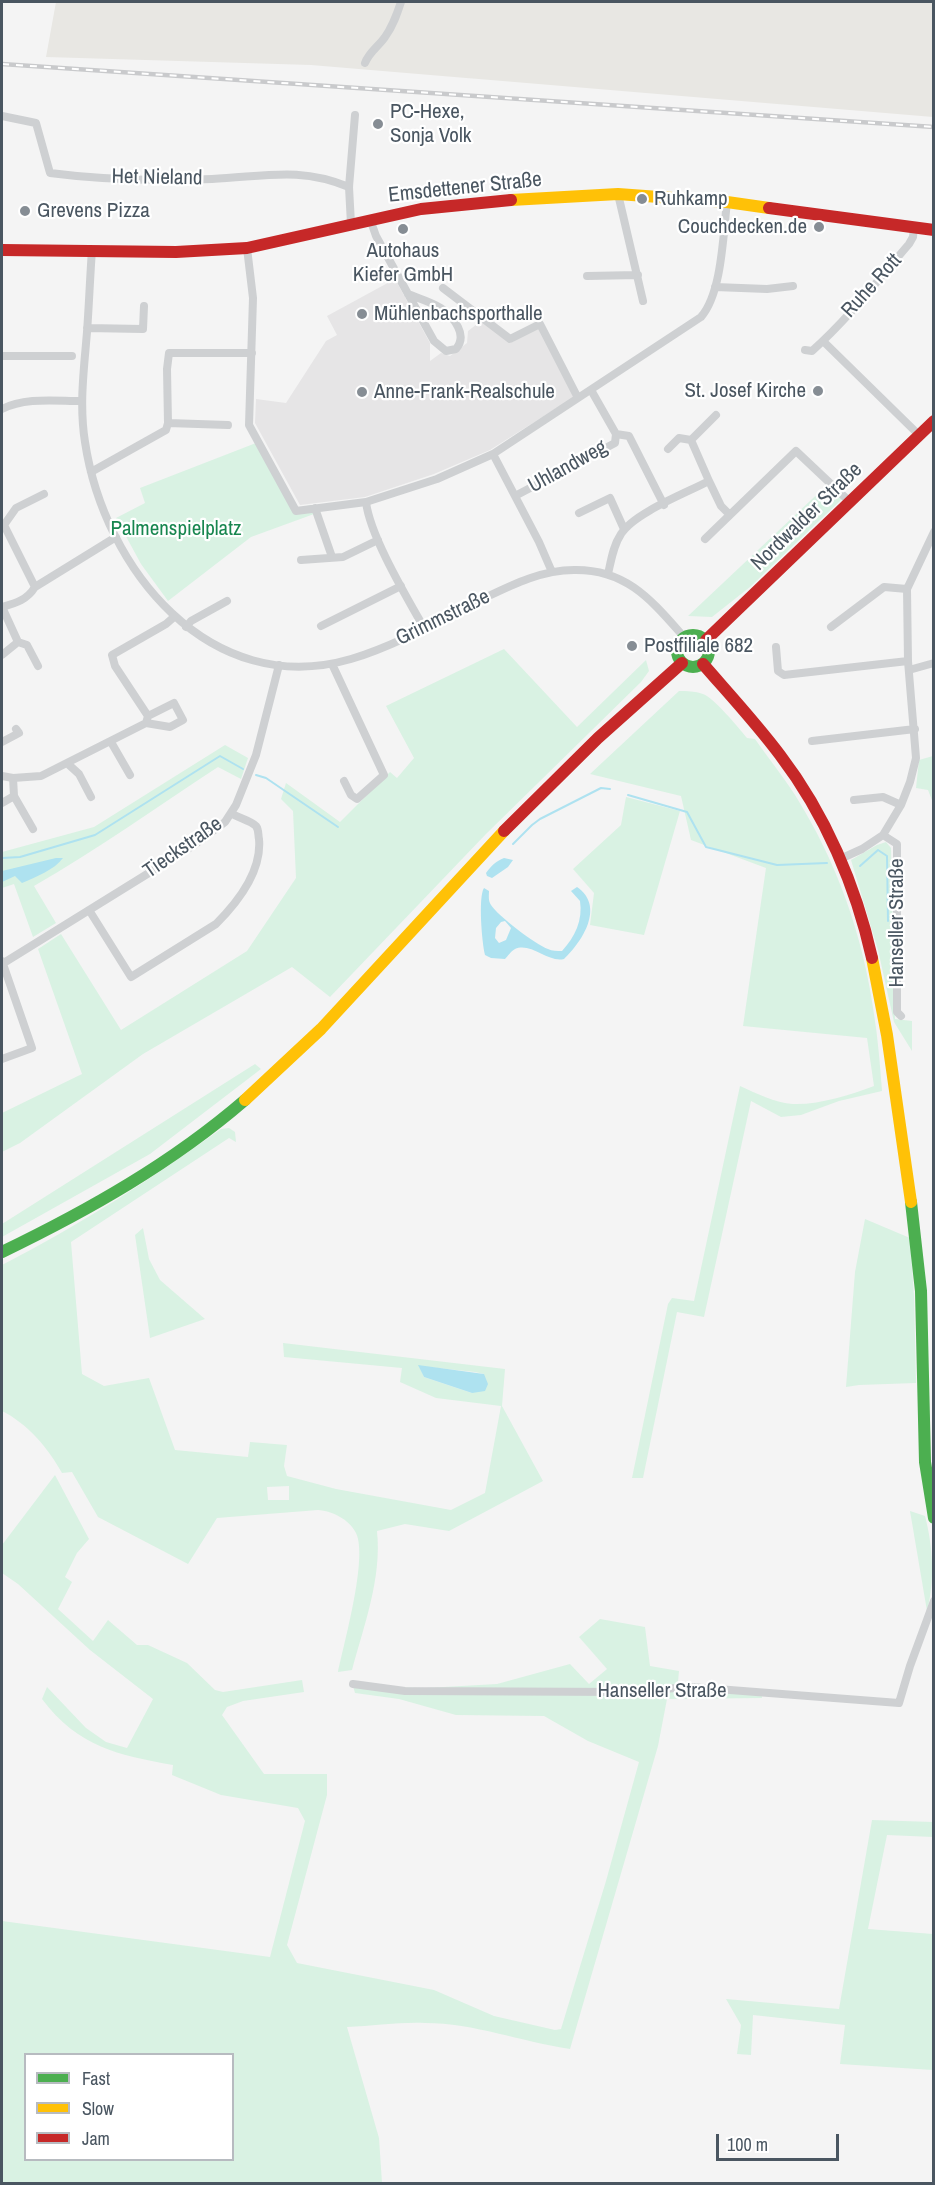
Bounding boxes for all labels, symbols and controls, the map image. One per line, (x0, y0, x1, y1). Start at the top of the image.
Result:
place label: PC-Hexe, Sonja Volk (390, 99, 471, 149)
marker: PC-Hexe, Sonja Volk (371, 117, 385, 131)
street label: Het Nieland (111, 165, 203, 191)
street label: Emsdettener Straße (387, 167, 543, 209)
place label: Ruhkamp (654, 186, 728, 212)
marker: Ruhkamp (635, 192, 649, 206)
place label: Grevens Pizza (37, 198, 150, 224)
marker: Grevens Pizza (18, 204, 32, 218)
place label: Couchdecken.de (678, 214, 807, 240)
marker: Couchdecken.de (812, 220, 826, 234)
marker: Autohaus Kiefer GmbH (396, 222, 410, 236)
place label: Autohaus Kiefer GmbH (353, 238, 453, 288)
street label: Ruhe Rott (837, 249, 907, 323)
place label: Mühlenbachsporthalle (374, 301, 542, 327)
marker: Mühlenbachsporthalle (355, 307, 369, 321)
place label: St. Josef Kirche (684, 378, 806, 404)
place label: Anne-Frank-Realschule (374, 379, 555, 405)
marker: St. Josef Kirche (811, 384, 825, 398)
marker: Anne-Frank-Realschule (355, 385, 369, 399)
street label: Uhlandweg (524, 435, 612, 499)
street label: Nordwalder Straße (746, 458, 868, 576)
park label: Palmenspielplatz (110, 516, 242, 542)
street label: Grimmstraße (392, 584, 494, 652)
place label: Postfiliale 682 (644, 633, 753, 659)
marker: Postfiliale 682 (625, 639, 639, 653)
street label: Tieckstraße (139, 812, 227, 884)
street label: Hanseller Straße (884, 858, 910, 988)
street label: Hanseller Straße (597, 1678, 727, 1704)
legend (24, 2053, 234, 2161)
text: Fast (82, 2066, 110, 2091)
text: Slow (82, 2096, 114, 2121)
scale bar (719, 2122, 842, 2160)
text: Jam (82, 2126, 110, 2151)
text: 100 m (727, 2132, 768, 2157)

